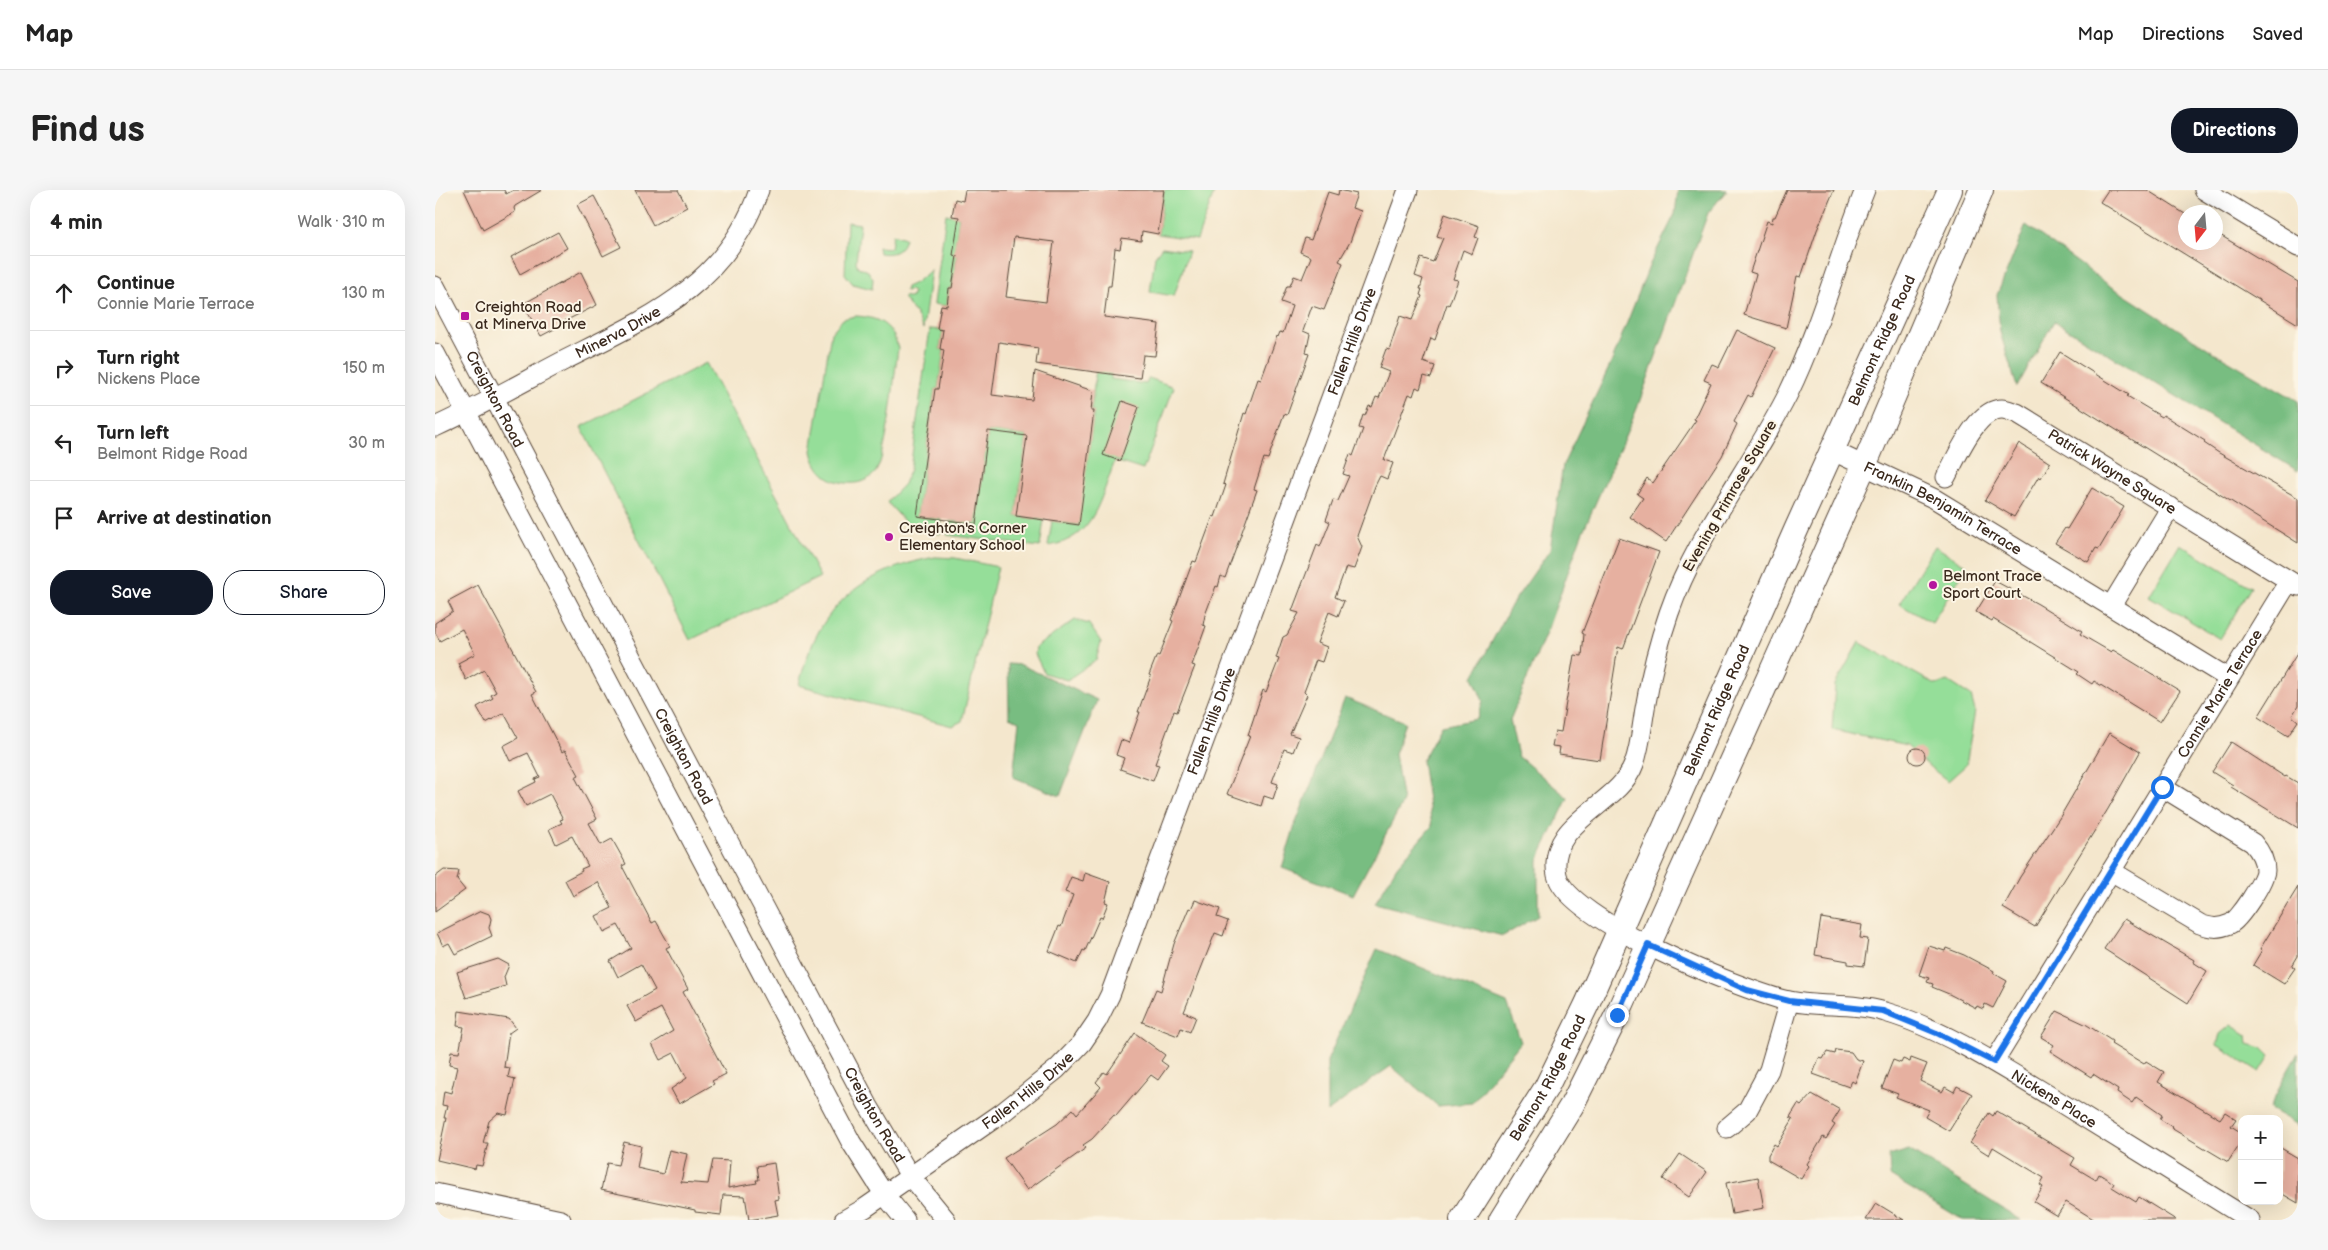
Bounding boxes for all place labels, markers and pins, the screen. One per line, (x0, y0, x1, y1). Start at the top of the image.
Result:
place label: Creighton Road at Minerva Drive (475, 298, 586, 334)
marker: Creighton Road at Minerva Drive (459, 310, 471, 322)
place label: Creighton's Corner Elementary School (899, 519, 1027, 555)
marker: Creighton's Corner Elementary School (883, 531, 895, 543)
place label: Belmont Trace Sport Court (1943, 567, 2042, 603)
marker: Belmont Trace Sport Court (1927, 579, 1939, 591)

